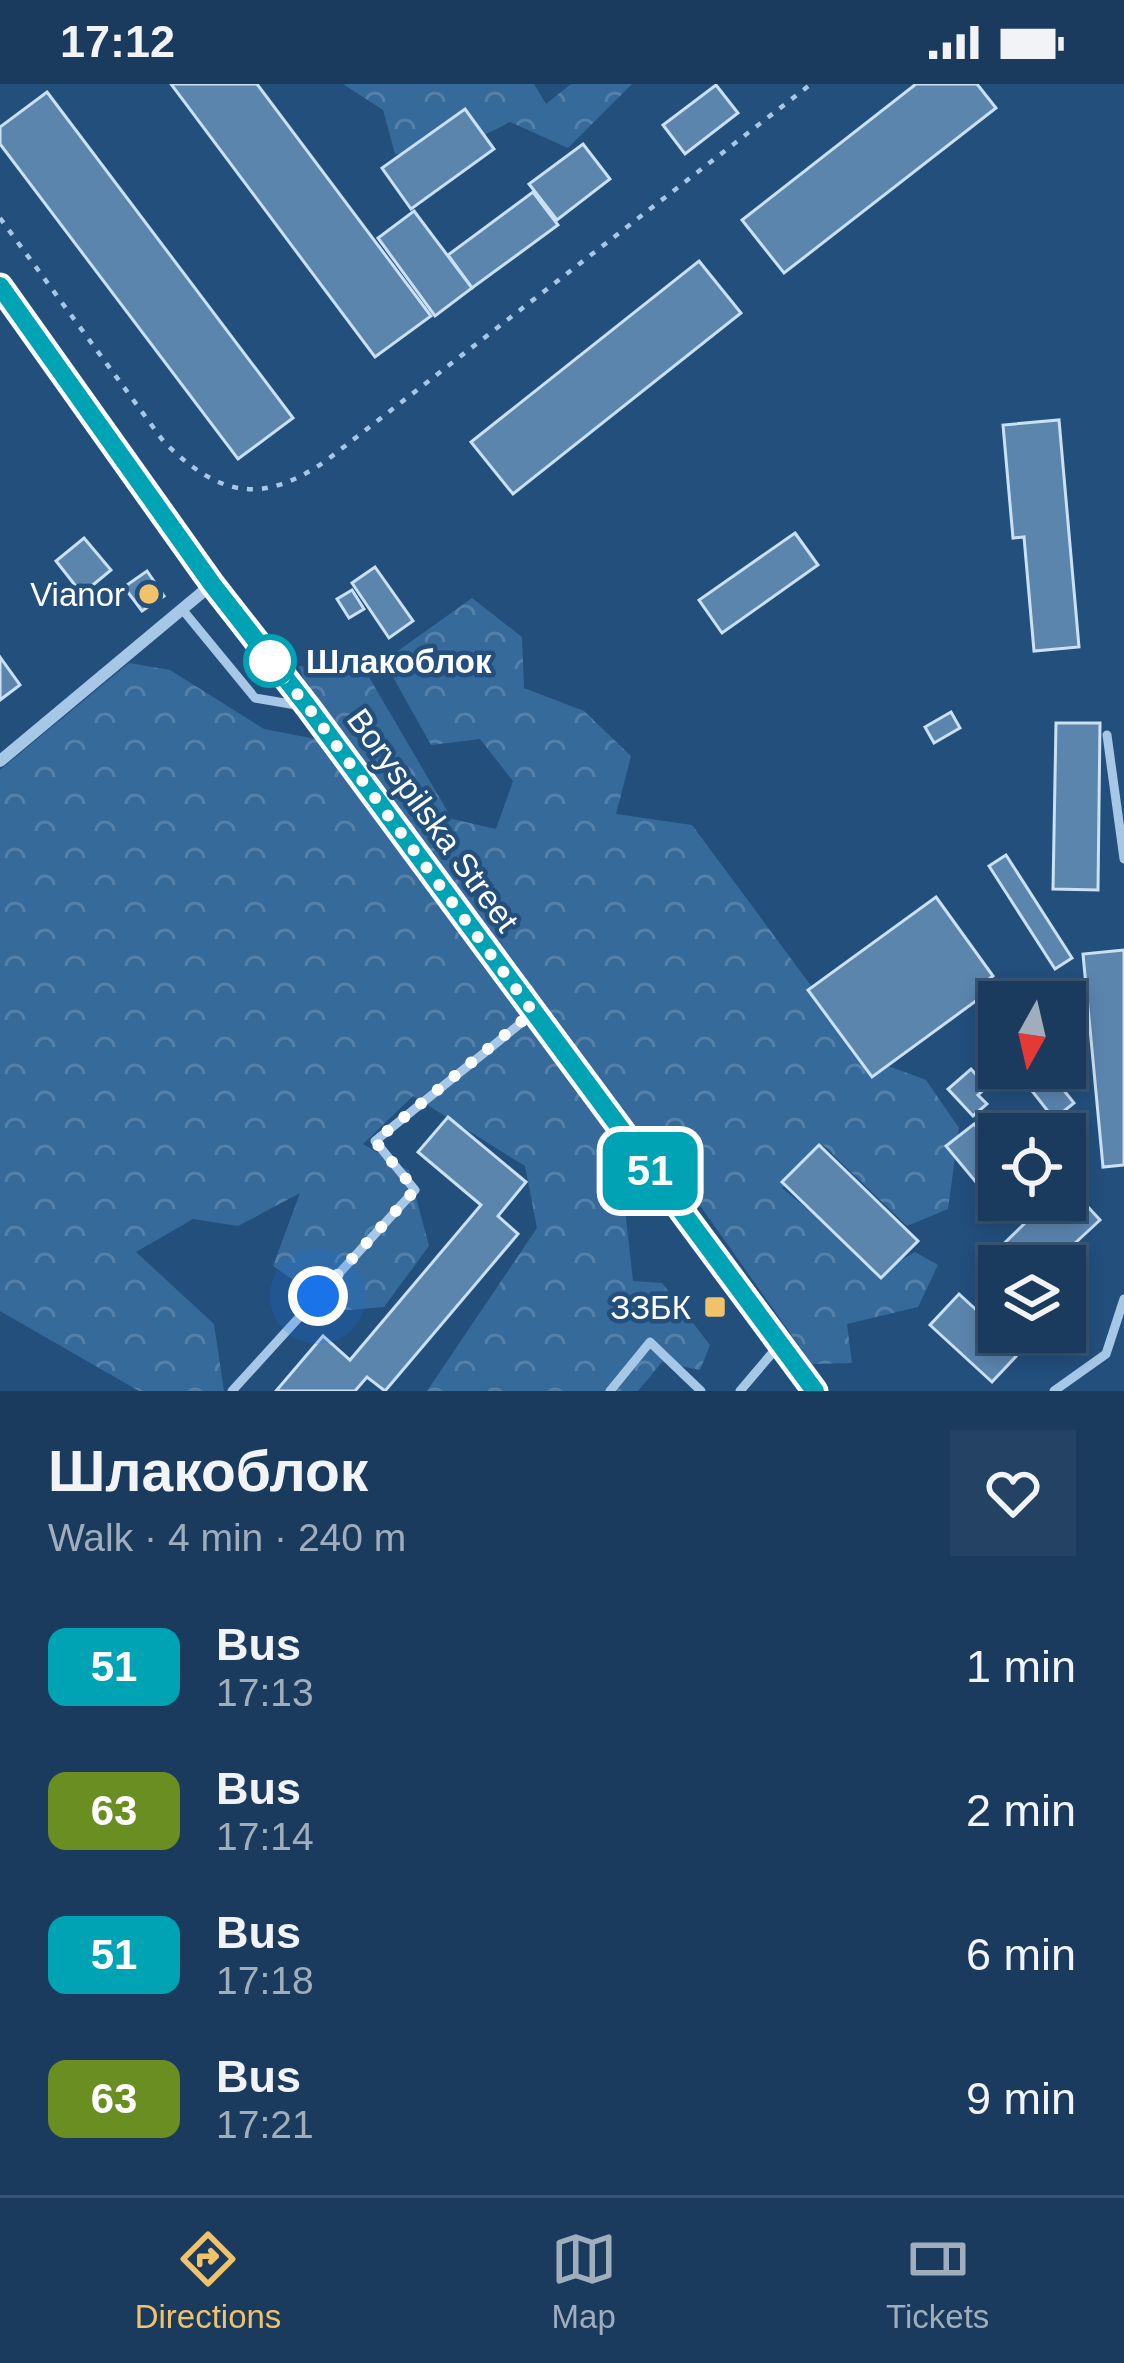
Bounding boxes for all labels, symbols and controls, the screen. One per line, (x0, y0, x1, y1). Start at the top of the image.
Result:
text: 17:12 (60, 16, 175, 67)
place label: Vianor (30, 576, 125, 613)
marker: Vianor (136, 581, 162, 607)
marker: Шлакоблок (245, 636, 295, 686)
place label: Шлакоблок (306, 643, 492, 680)
street label: Boryspilska Street (340, 702, 526, 938)
north arrow (978, 981, 1086, 1089)
map controls (978, 981, 1086, 1353)
button: locate (978, 1113, 1086, 1221)
line badge: 51 (596, 1132, 704, 1210)
text: 51 (627, 1147, 673, 1194)
button: layers (978, 1245, 1086, 1353)
your location (288, 1266, 348, 1326)
place label: ЗЗБК (610, 1289, 692, 1326)
marker: ЗЗБК (702, 1294, 728, 1320)
button: heart (950, 1430, 1076, 1556)
text: Шлакоблок (48, 1439, 368, 1503)
text: Walk · 4 min · 240 m (48, 1516, 406, 1559)
text: Bus (216, 1619, 301, 1670)
text: 1 min (966, 1641, 1076, 1692)
text: 51 (91, 1643, 137, 1690)
text: 17:13 (216, 1671, 314, 1714)
text: Bus (216, 1763, 301, 1814)
text: 2 min (966, 1785, 1076, 1836)
text: 63 (91, 1787, 137, 1834)
text: 17:14 (216, 1815, 314, 1858)
text: Bus (216, 1907, 301, 1958)
text: 6 min (966, 1929, 1076, 1980)
text: 51 (91, 1931, 137, 1978)
text: 17:18 (216, 1959, 314, 2002)
text: Bus (216, 2051, 301, 2102)
text: 9 min (966, 2073, 1076, 2124)
text: 63 (91, 2075, 137, 2122)
text: 17:21 (216, 2103, 314, 2146)
tab: Directions (135, 2226, 281, 2336)
tab: Map (551, 2226, 617, 2336)
tab: Tickets (886, 2226, 989, 2336)

